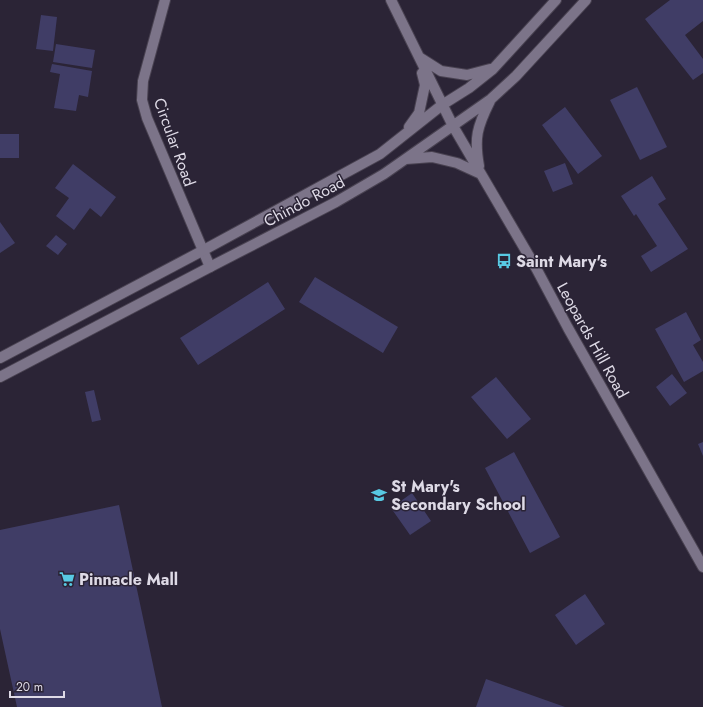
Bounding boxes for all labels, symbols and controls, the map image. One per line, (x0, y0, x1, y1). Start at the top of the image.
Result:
street label: Circular Road (148, 95, 201, 190)
street label: Chindo Road (260, 170, 349, 233)
place label: Saint Mary's (516, 250, 607, 273)
bus stop icon: Saint Mary's (495, 252, 513, 270)
street label: Leopards Hill Road (551, 278, 634, 402)
place label: St Mary's Secondary School (391, 475, 526, 516)
school or university icon: St Mary's Secondary School (370, 486, 388, 504)
place label: Pinnacle Mall (79, 568, 178, 591)
supermarket icon: Pinnacle Mall (58, 570, 76, 588)
scale bar (10, 673, 64, 699)
text: 20 m (16, 678, 43, 696)

